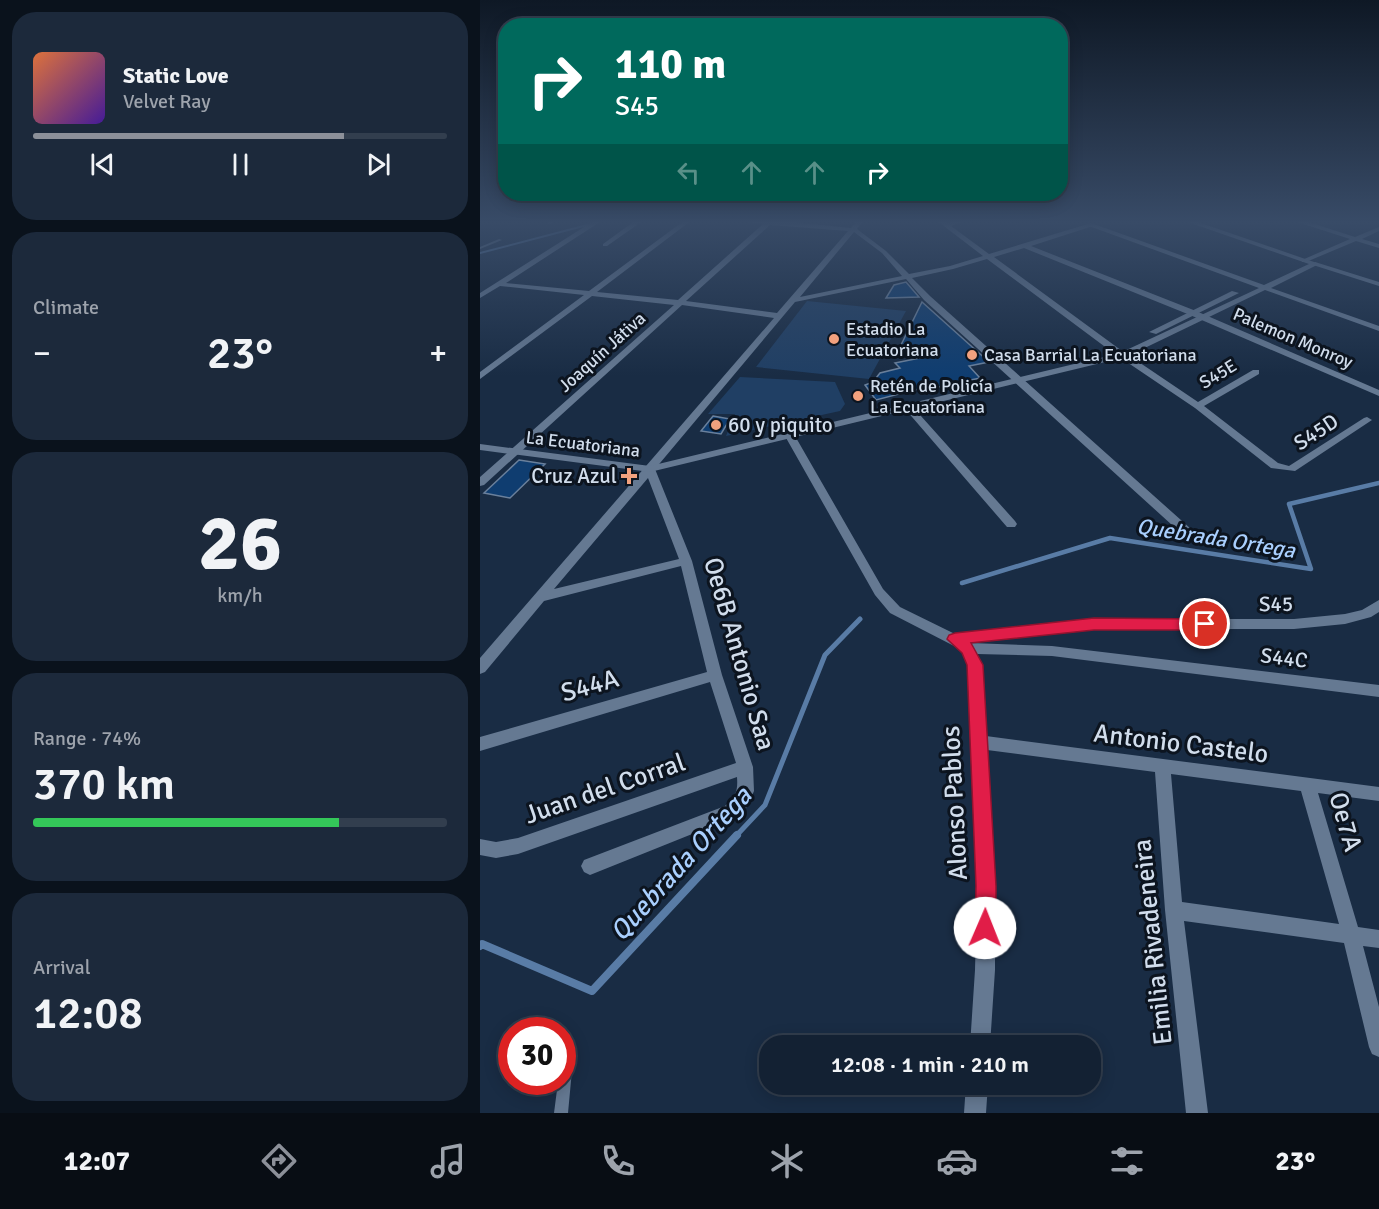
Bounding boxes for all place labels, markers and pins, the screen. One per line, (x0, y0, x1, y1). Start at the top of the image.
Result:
place label: Estadio La Ecuatoriana (846, 318, 939, 361)
marker: Estadio La Ecuatoriana (827, 332, 841, 346)
place label: Casa Barrial La Ecuatoriana (984, 344, 1197, 366)
marker: Casa Barrial La Ecuatoriana (965, 348, 979, 362)
place label: Retén de Policía La Ecuatoriana (870, 375, 993, 418)
marker: Retén de Policía La Ecuatoriana (851, 389, 865, 403)
place label: 60 y piquito (728, 412, 833, 438)
marker: 60 y piquito (709, 418, 723, 432)
place label: Cruz Azul (531, 463, 617, 489)
marker: Cruz Azul (622, 469, 636, 483)
pin (1179, 598, 1230, 649)

